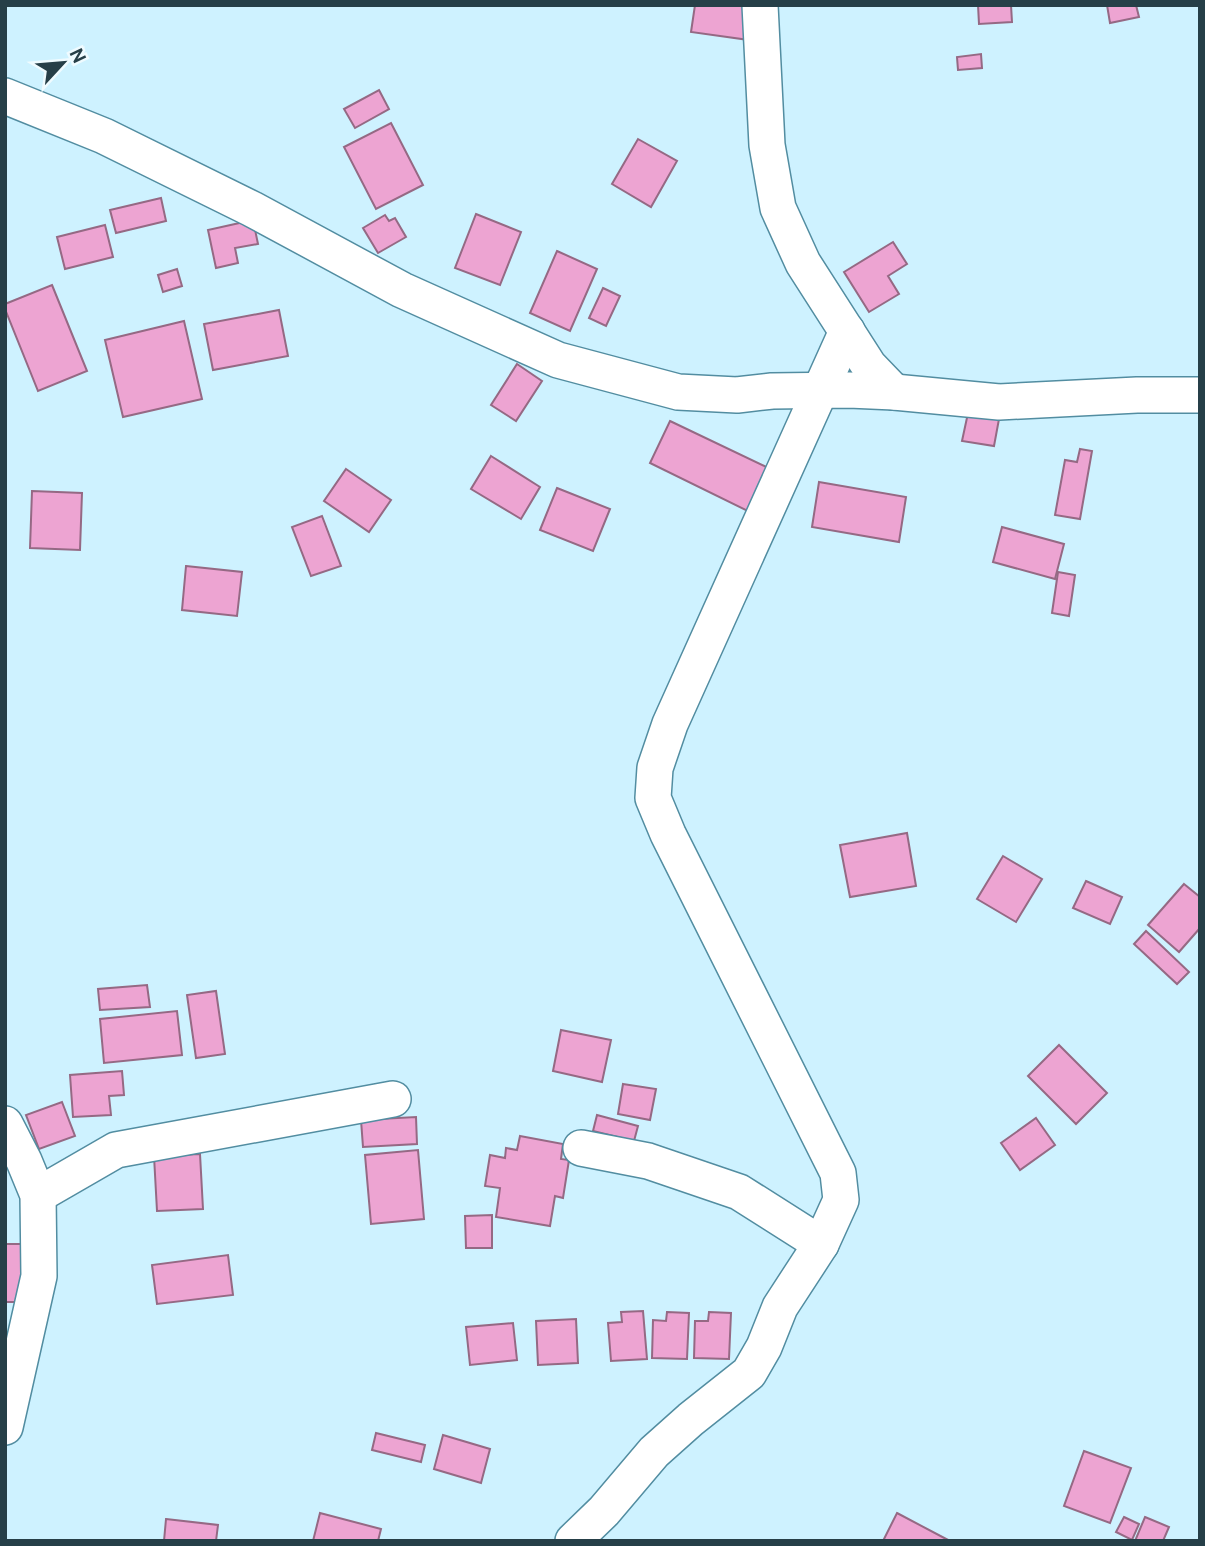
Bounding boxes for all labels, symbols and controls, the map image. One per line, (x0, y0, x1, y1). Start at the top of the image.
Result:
north arrow (28, 28, 98, 98)
text: N (65, 45, 91, 67)

